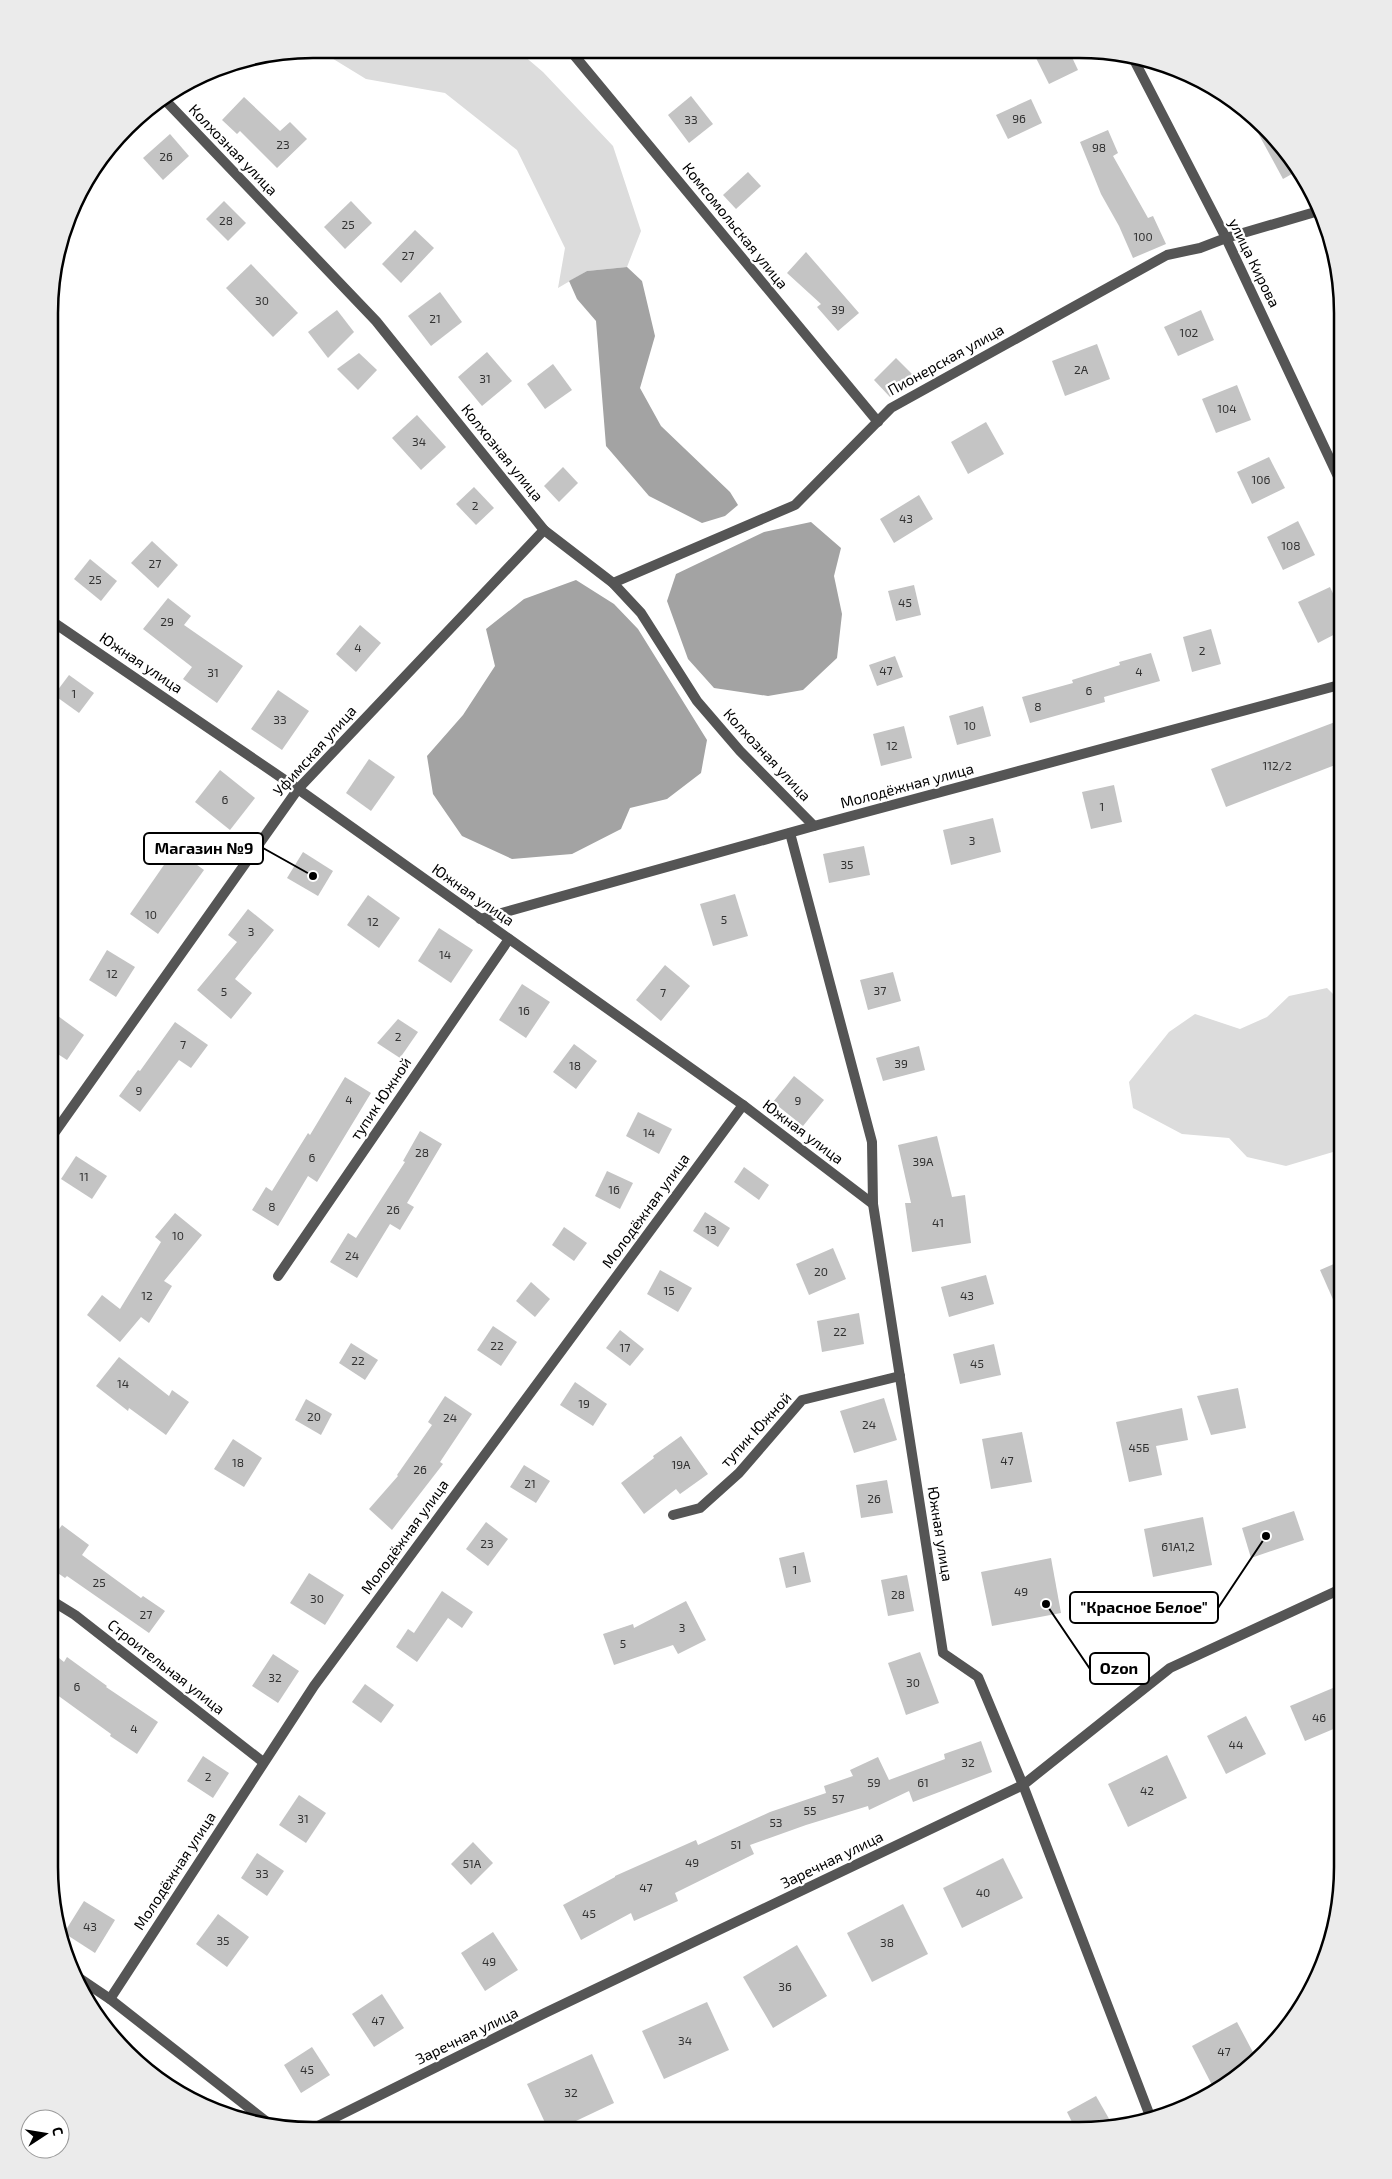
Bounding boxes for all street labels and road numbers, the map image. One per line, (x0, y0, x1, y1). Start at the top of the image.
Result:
street label: Колхозная улица (185, 100, 282, 199)
street label: Комсомольская улица (678, 159, 792, 293)
street label: улица Кирова (1225, 215, 1284, 311)
street label: Пионерская улица (884, 320, 1007, 399)
street label: Колхозная улица (457, 400, 547, 505)
street label: Южная улица (96, 628, 186, 697)
street label: Уфимская улица (269, 701, 360, 800)
street label: Колхозная улица (720, 704, 815, 805)
street label: Молодёжная улица (838, 759, 976, 812)
street label: Южная улица (428, 859, 518, 930)
street label: тупик Южной (346, 1054, 415, 1144)
street label: Южная улица (759, 1095, 847, 1168)
street label: Молодёжная улица (598, 1150, 694, 1272)
street label: тупик Южной (716, 1388, 795, 1471)
street label: Молодёжная улица (357, 1476, 453, 1598)
street label: Южная улица (924, 1485, 957, 1583)
street label: Строительная улица (104, 1615, 229, 1718)
street label: Молодёжная улица (129, 1808, 220, 1934)
street label: Заречная улица (777, 1827, 886, 1893)
street label: Заречная улица (412, 2003, 521, 2069)

